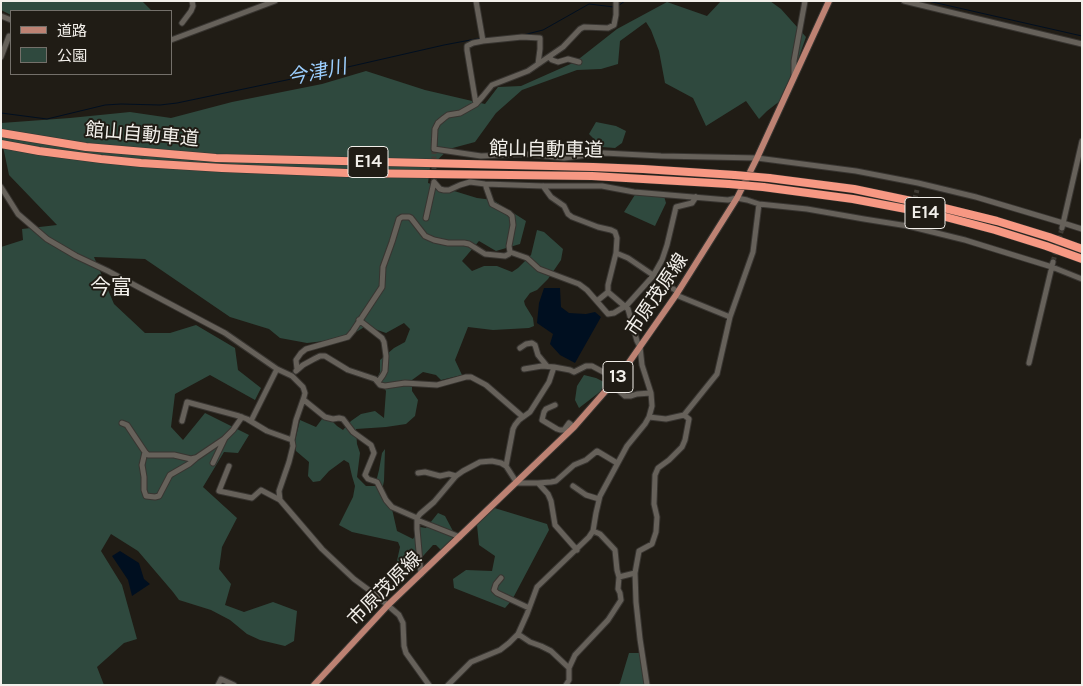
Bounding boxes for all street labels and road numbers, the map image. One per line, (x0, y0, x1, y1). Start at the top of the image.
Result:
street label: 館山自動車道 (84, 119, 200, 151)
street label: 館山自動車道 (489, 138, 603, 162)
road number: E14 (348, 146, 388, 178)
road number: E14 (905, 198, 945, 228)
street label: 市原茂原線 (621, 249, 693, 341)
road number: 13 (603, 362, 633, 392)
street label: 市原茂原線 (343, 547, 427, 631)

